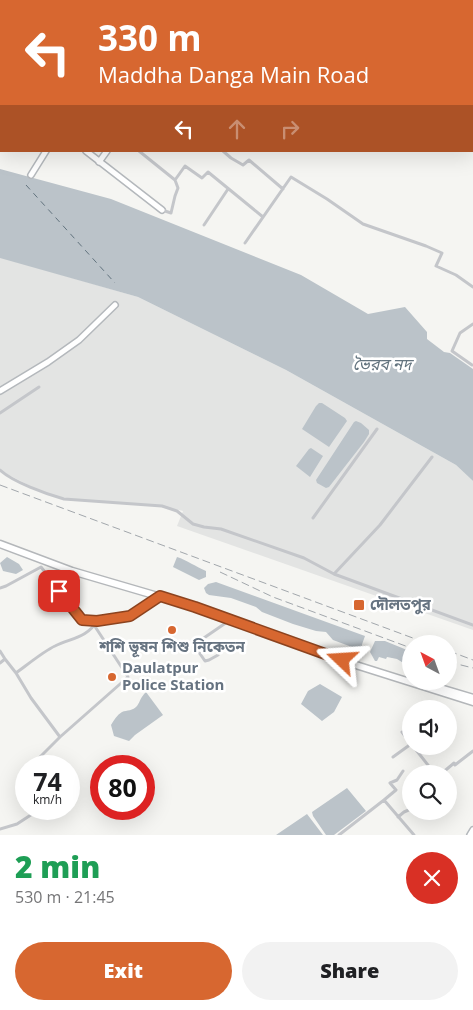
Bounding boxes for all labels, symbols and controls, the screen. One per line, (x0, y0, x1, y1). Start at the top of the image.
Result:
text: 330 m (98, 14, 202, 61)
icon: left (15, 20, 80, 85)
text: Maddha Danga Main Road (98, 59, 369, 89)
icon: left (170, 115, 198, 143)
icon: ahead (223, 115, 251, 143)
icon: right (276, 115, 304, 143)
water label: ভৈরব নদ (353, 353, 415, 375)
pin (38, 570, 80, 612)
icon: arrive (45, 577, 73, 605)
place label: দৌলতপুর (370, 594, 432, 615)
marker: দৌলতপুর (352, 598, 366, 612)
marker: শশি ভূষন শিশু নিকেতন (166, 624, 178, 636)
position arrow (315, 633, 367, 685)
north arrow (402, 635, 458, 690)
map controls (402, 635, 457, 820)
place label: শশি ভূষন শিশু নিকেতন (98, 636, 245, 658)
place label: Daulatpur Police Station (122, 657, 224, 694)
marker: Daulatpur Police Station (106, 671, 118, 683)
button: sound (402, 700, 457, 755)
speed limit sign: 80 (90, 755, 155, 820)
text: 74 (33, 764, 62, 798)
button: search (402, 765, 457, 820)
text: km/h (33, 791, 62, 808)
text: 2 min (15, 846, 100, 887)
button: close (406, 852, 458, 904)
text: 530 m · 21:45 (15, 886, 115, 908)
button: Exit (15, 942, 232, 1000)
button: Share (242, 942, 458, 1000)

